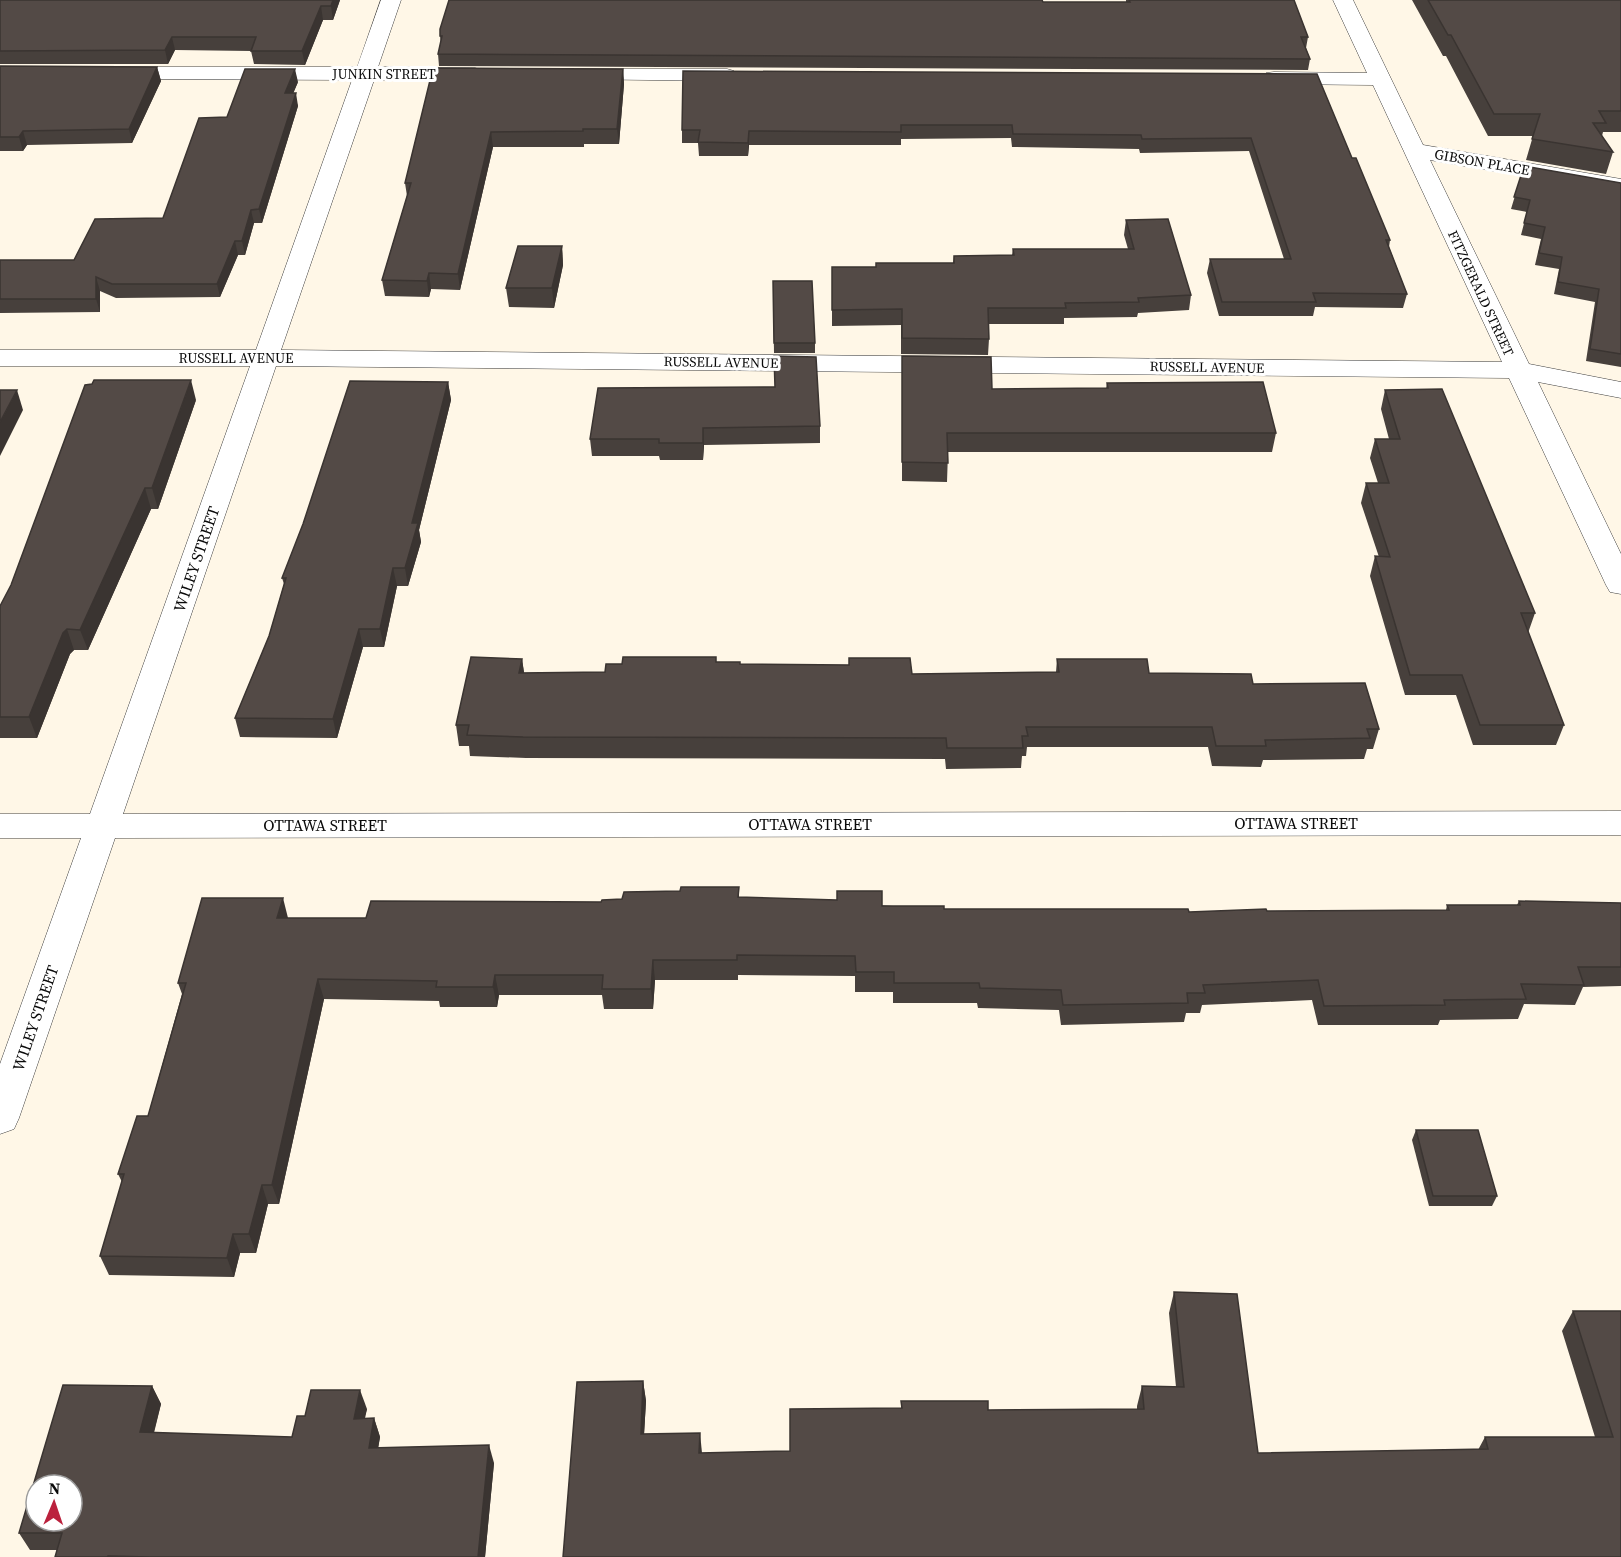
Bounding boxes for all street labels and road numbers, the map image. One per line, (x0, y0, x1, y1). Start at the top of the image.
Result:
street label: JUNKIN STREET (331, 64, 436, 84)
street label: GIBSON PLACE (1433, 144, 1531, 180)
street label: FITZGERALD STREET (1443, 227, 1519, 360)
street label: RUSSELL AVENUE (179, 348, 293, 368)
street label: RUSSELL AVENUE (663, 351, 779, 373)
street label: RUSSELL AVENUE (1149, 356, 1265, 378)
street label: WILEY STREET (168, 503, 224, 615)
street label: OTTAWA STREET (1234, 812, 1358, 834)
street label: OTTAWA STREET (748, 813, 872, 835)
street label: OTTAWA STREET (263, 814, 387, 836)
street label: WILEY STREET (7, 962, 63, 1074)

